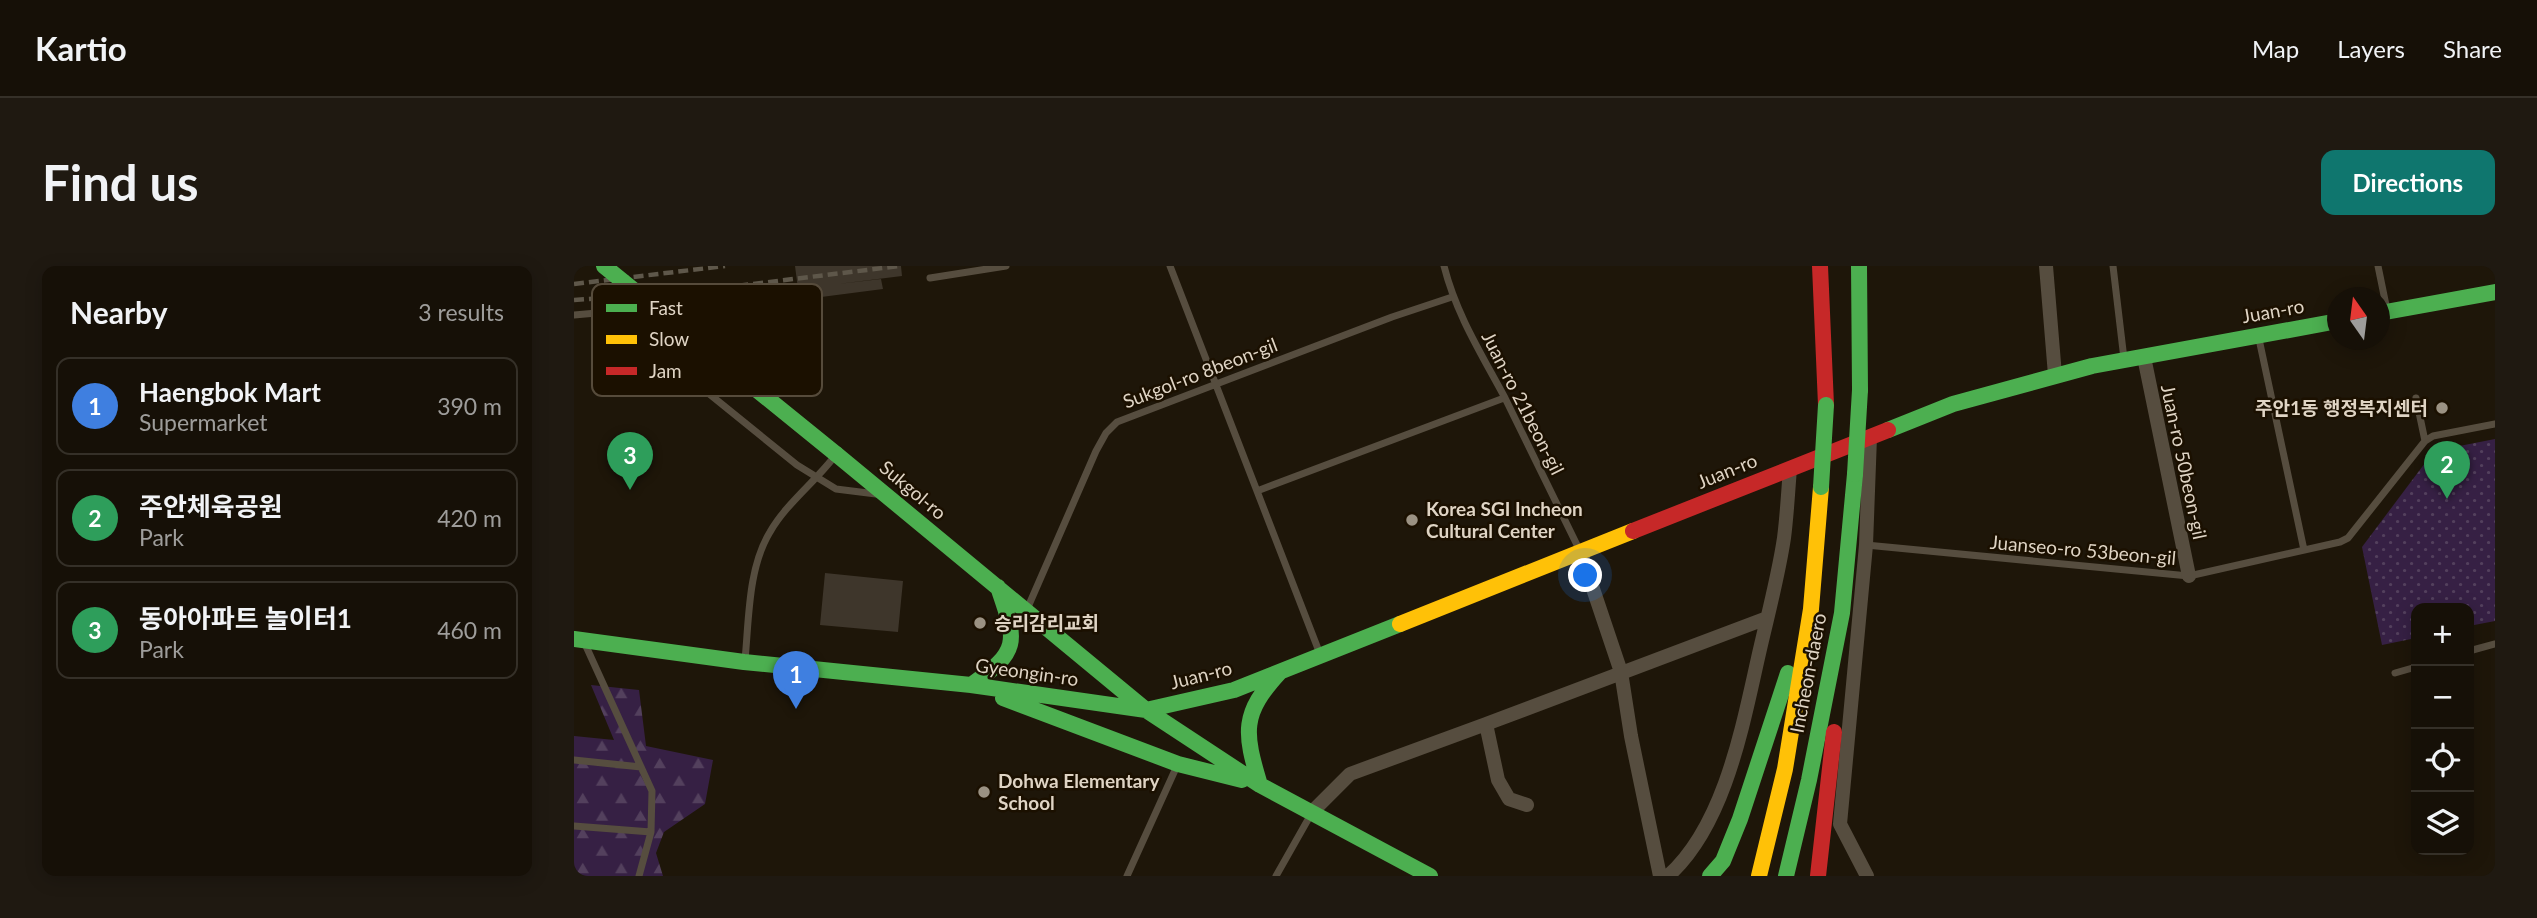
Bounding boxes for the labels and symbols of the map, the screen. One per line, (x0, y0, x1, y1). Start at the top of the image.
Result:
legend (592, 284, 822, 396)
north arrow (2327, 287, 2390, 350)
street label: Juan-ro (2240, 294, 2306, 327)
text: Fast (649, 296, 683, 319)
text: Slow (649, 327, 689, 350)
street label: Juan-ro 21beon-gil (1477, 327, 1569, 478)
street label: Sukgol-ro 8beon-gil (1119, 332, 1280, 413)
text: Jam (649, 359, 682, 382)
street label: Juan-ro 50beon-gil (2157, 382, 2212, 541)
place label: 주안1동 행정복지센터 (2255, 396, 2428, 419)
marker: 주안1동 행정복지센터 (2434, 400, 2450, 416)
pin: 3 (607, 432, 653, 490)
pin: 2 (2424, 441, 2470, 499)
street label: Juan-ro (1693, 448, 1760, 493)
street label: Sukgol-ro (875, 455, 951, 524)
place label: Korea SGI Incheon Cultural Center (1426, 497, 1583, 542)
marker: Korea SGI Incheon Cultural Center (1404, 512, 1420, 528)
street label: Juanseo-ro 53beon-gil (1989, 530, 2177, 569)
your location (1568, 558, 1602, 592)
place label: 승리감리교회 (994, 611, 1099, 634)
street label: Incheon-daero (1785, 611, 1830, 735)
marker: 승리감리교회 (972, 615, 988, 631)
pin: 1 (773, 651, 819, 709)
street label: Gyeongin-ro (974, 653, 1080, 690)
street label: Juan-ro (1168, 656, 1234, 693)
place label: Dohwa Elementary School (998, 769, 1160, 814)
marker: Dohwa Elementary School (976, 784, 992, 800)

